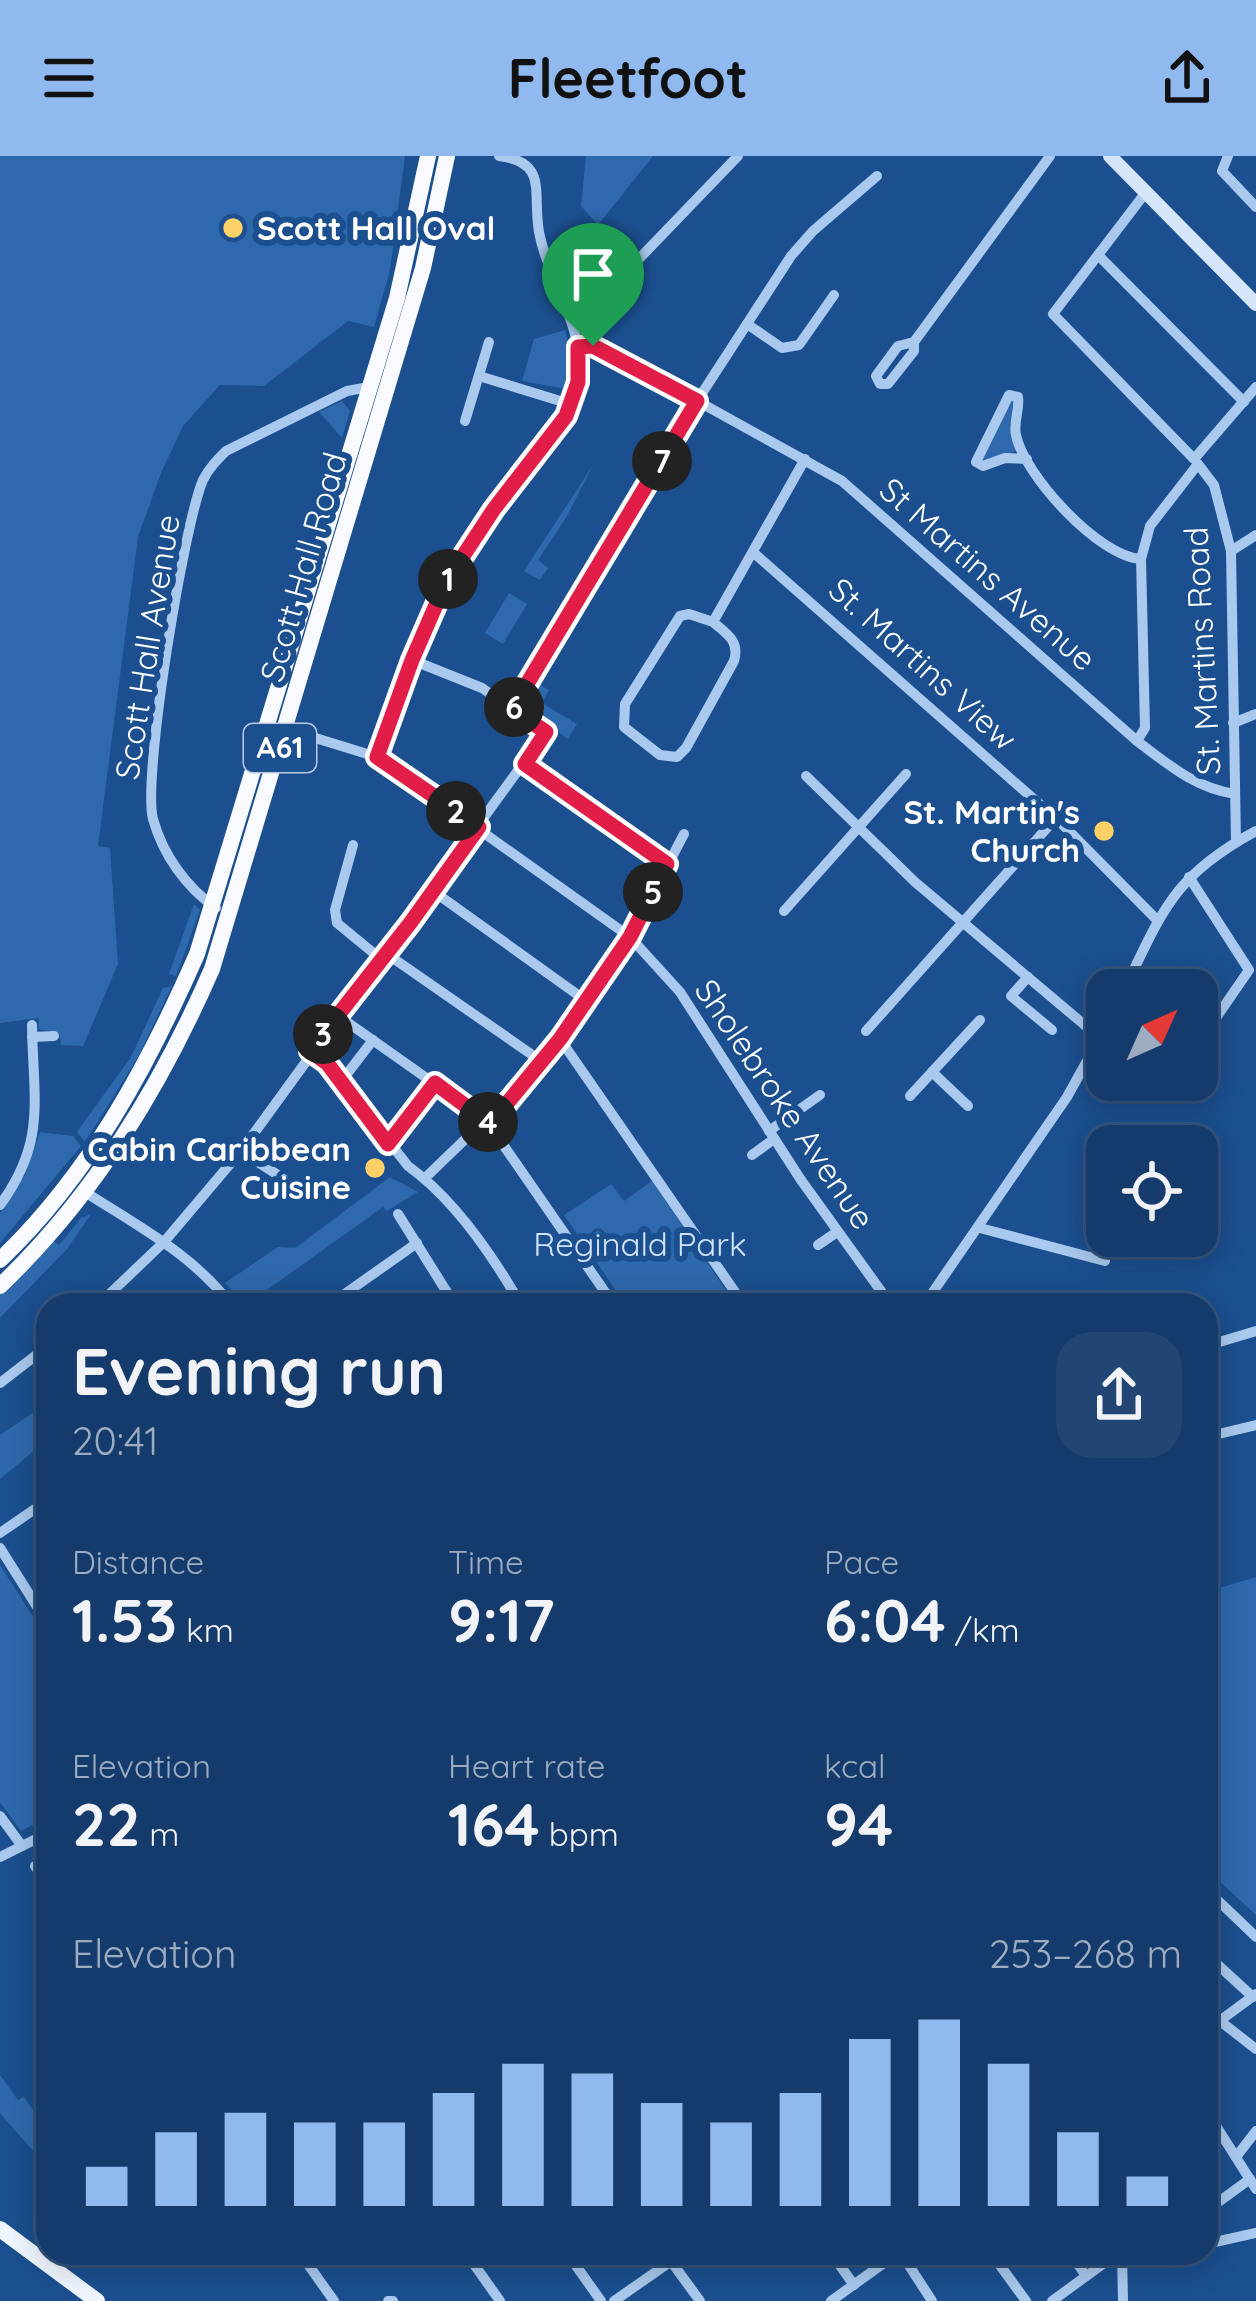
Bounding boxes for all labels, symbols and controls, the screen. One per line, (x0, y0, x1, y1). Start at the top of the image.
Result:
text: Fleetfoot (508, 44, 748, 112)
icon: menu (36, 45, 102, 111)
icon: share (1154, 45, 1220, 111)
place label: Scott Hall Oval (257, 207, 495, 248)
marker: Scott Hall Oval (220, 215, 246, 241)
pin (542, 223, 644, 346)
icon: arrive (560, 241, 626, 307)
pin: 7 (632, 431, 692, 491)
text: 7 (653, 440, 671, 481)
street label: Scott Hall Road (250, 447, 355, 686)
street label: St Martins Avenue (872, 468, 1105, 679)
street label: Scott Hall Avenue (105, 511, 188, 782)
street label: St. Martins Road (1175, 526, 1228, 776)
pin: 1 (418, 549, 478, 609)
text: 1 (442, 558, 454, 599)
street label: St. Martins View (821, 568, 1026, 759)
pin: 6 (484, 677, 544, 737)
text: 6 (505, 686, 523, 727)
road number: A61 (244, 724, 316, 772)
pin: 2 (426, 781, 486, 841)
text: 2 (447, 790, 465, 831)
place label: St. Martin's Church (903, 791, 1080, 870)
marker: St. Martin's Church (1091, 818, 1117, 844)
pin: 5 (623, 862, 683, 922)
text: 5 (643, 871, 663, 912)
north arrow (1086, 969, 1218, 1101)
map controls (1086, 969, 1218, 1257)
street label: Sholebroke Avenue (687, 971, 884, 1236)
pin: 3 (293, 1004, 353, 1064)
text: 3 (314, 1013, 332, 1054)
pin: 4 (458, 1092, 518, 1152)
text: 4 (478, 1101, 498, 1142)
button: locate (1086, 1125, 1218, 1257)
place label: Cabin Caribbean Cuisine (87, 1128, 351, 1207)
marker: Cabin Caribbean Cuisine (362, 1155, 388, 1181)
park label: Reginald Park (533, 1223, 747, 1264)
text: Evening run (72, 1329, 446, 1412)
button: share (1056, 1332, 1182, 1458)
text: 20:41 (72, 1416, 159, 1465)
text: Distance (72, 1541, 204, 1582)
text: Time (448, 1541, 524, 1582)
text: Pace (824, 1541, 899, 1582)
text: 1.53 (72, 1582, 177, 1657)
text: 9:17 (448, 1582, 555, 1657)
text: 6:04 (824, 1582, 946, 1657)
text: km (177, 1609, 234, 1650)
text: /km (946, 1609, 1020, 1650)
text: Elevation (72, 1745, 211, 1786)
text: Heart rate (448, 1745, 605, 1786)
text: kcal (824, 1745, 886, 1786)
text: 22 (72, 1786, 140, 1861)
text: 164 (448, 1786, 540, 1861)
text: 94 (824, 1786, 893, 1861)
text: m (140, 1813, 179, 1854)
text: bpm (540, 1813, 619, 1854)
text: Elevation (72, 1929, 236, 1978)
text: 253–268 m (989, 1929, 1182, 1978)

